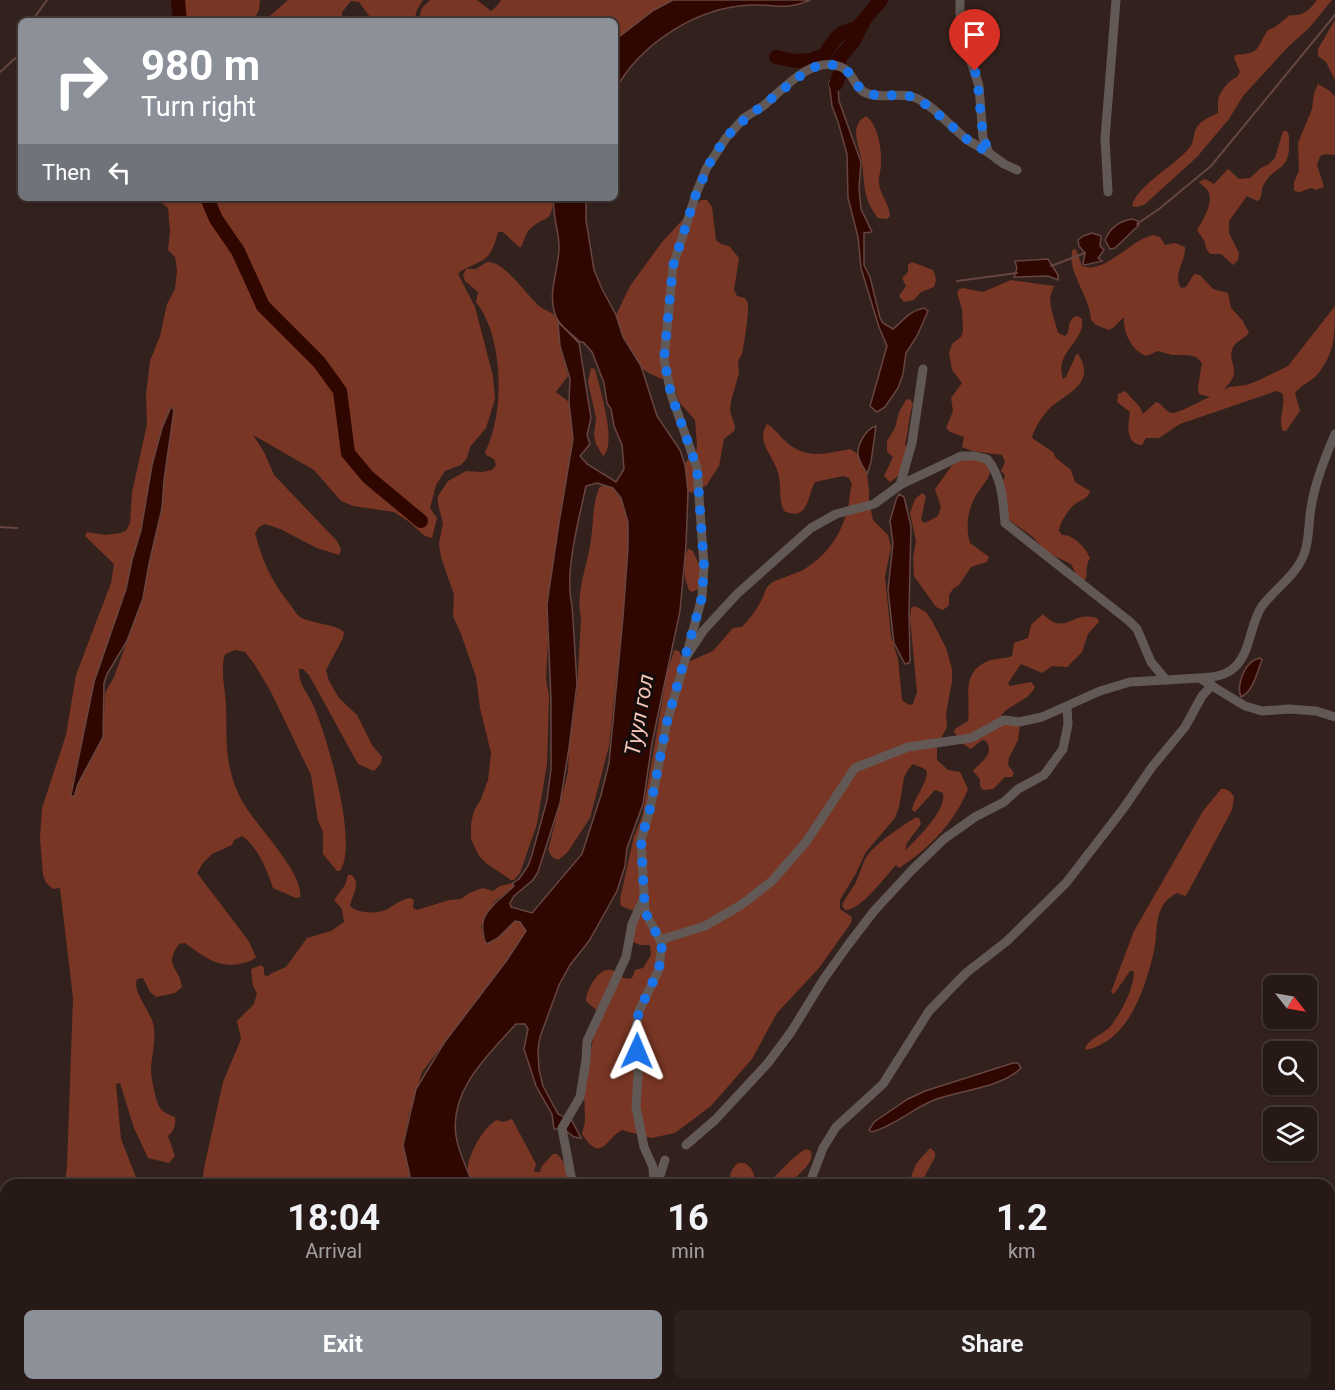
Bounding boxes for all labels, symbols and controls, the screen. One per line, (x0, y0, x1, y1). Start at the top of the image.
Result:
pin (949, 9, 1000, 71)
icon: arrive (958, 18, 991, 51)
text: 980 m (141, 41, 260, 90)
icon: right (42, 42, 120, 120)
text: Turn right (141, 91, 256, 123)
icon: left (103, 156, 136, 189)
text: Then (42, 160, 91, 185)
water label: Туул гол (620, 672, 658, 758)
north arrow (1263, 975, 1317, 1029)
map controls (1263, 975, 1317, 1161)
position arrow (605, 1019, 669, 1083)
button: search (1263, 1041, 1317, 1095)
button: layers (1263, 1107, 1317, 1161)
text: 18:04 (287, 1197, 380, 1239)
text: 16 (667, 1197, 709, 1239)
text: 1.2 (996, 1197, 1048, 1239)
text: Arrival (305, 1239, 362, 1263)
text: min (671, 1239, 705, 1263)
text: km (1008, 1239, 1036, 1263)
button: Exit (24, 1310, 662, 1379)
button: Share (674, 1310, 1311, 1379)

